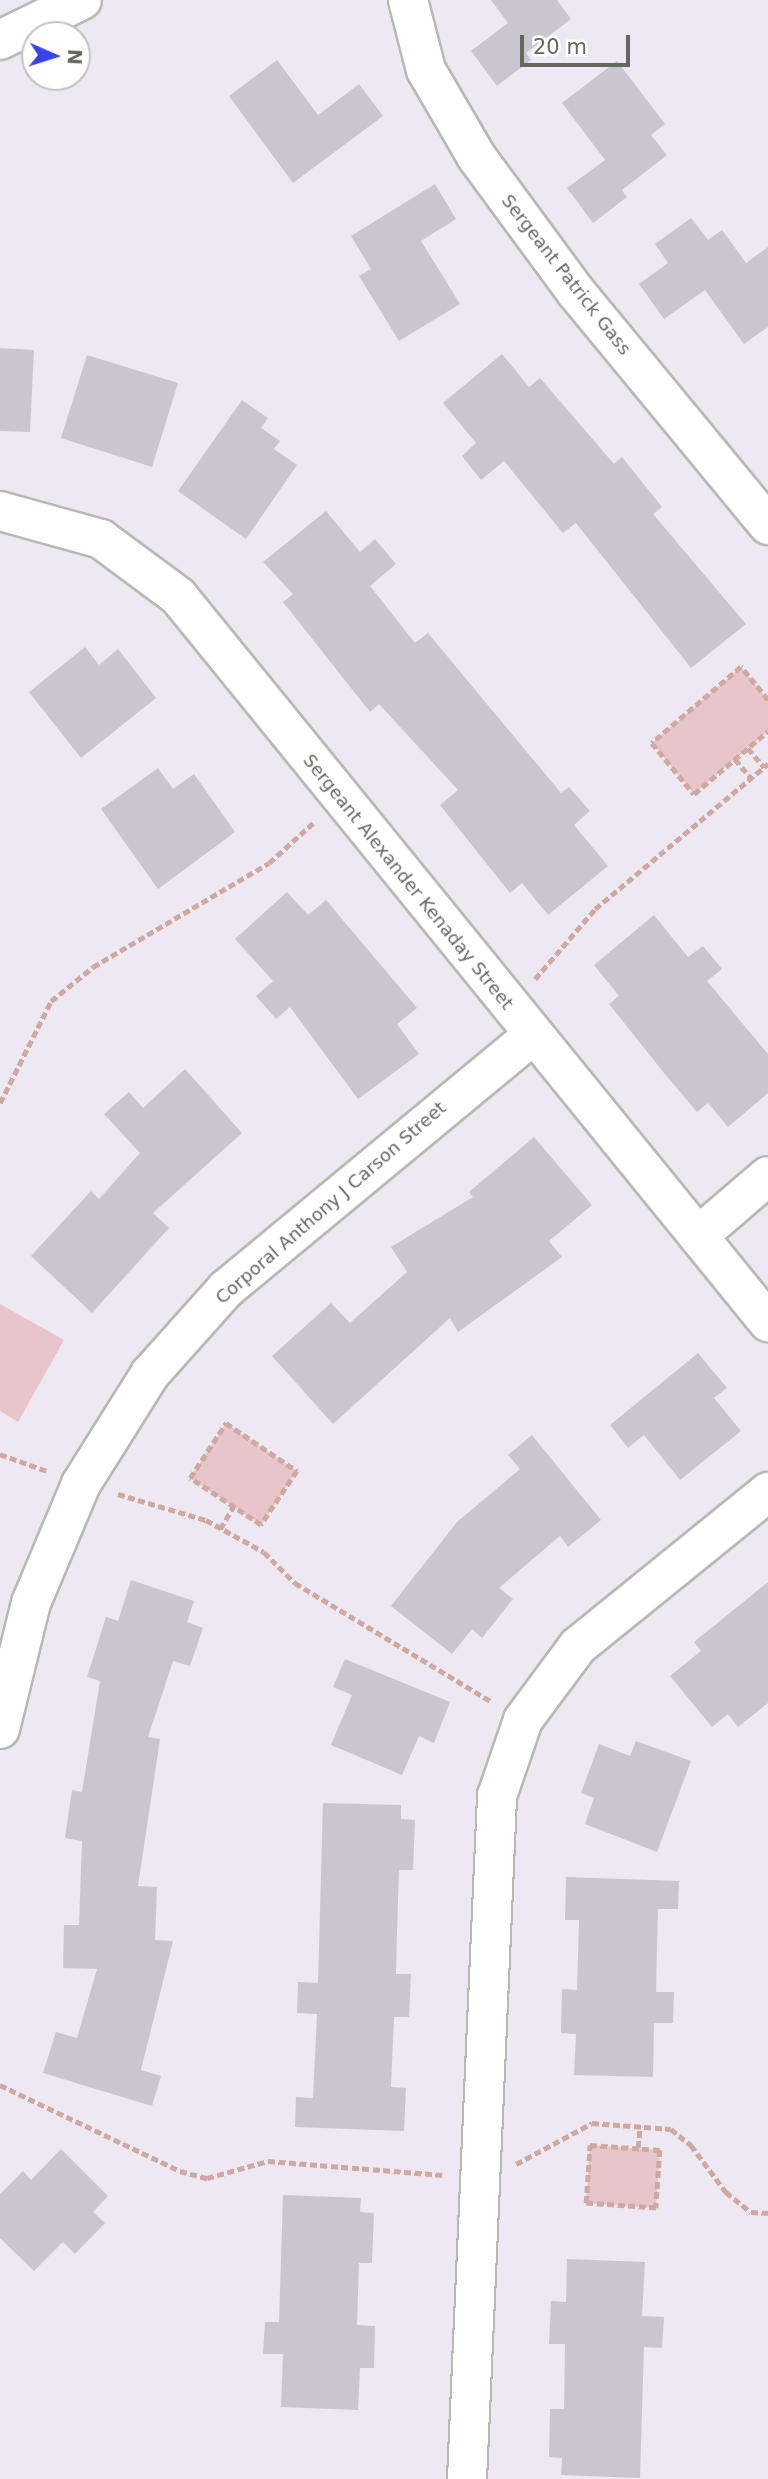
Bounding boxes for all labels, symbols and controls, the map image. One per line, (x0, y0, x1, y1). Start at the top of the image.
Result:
north arrow (21, 21, 91, 91)
scale bar (523, 21, 633, 65)
text: 20 m (533, 35, 587, 59)
text: N (64, 48, 86, 66)
street label: Sergeant Patrick Gass (497, 190, 635, 360)
street label: Sergeant Alexander Kenaday Street (298, 750, 518, 1014)
street label: Corporal Anthony J Carson Street (212, 1097, 450, 1309)

